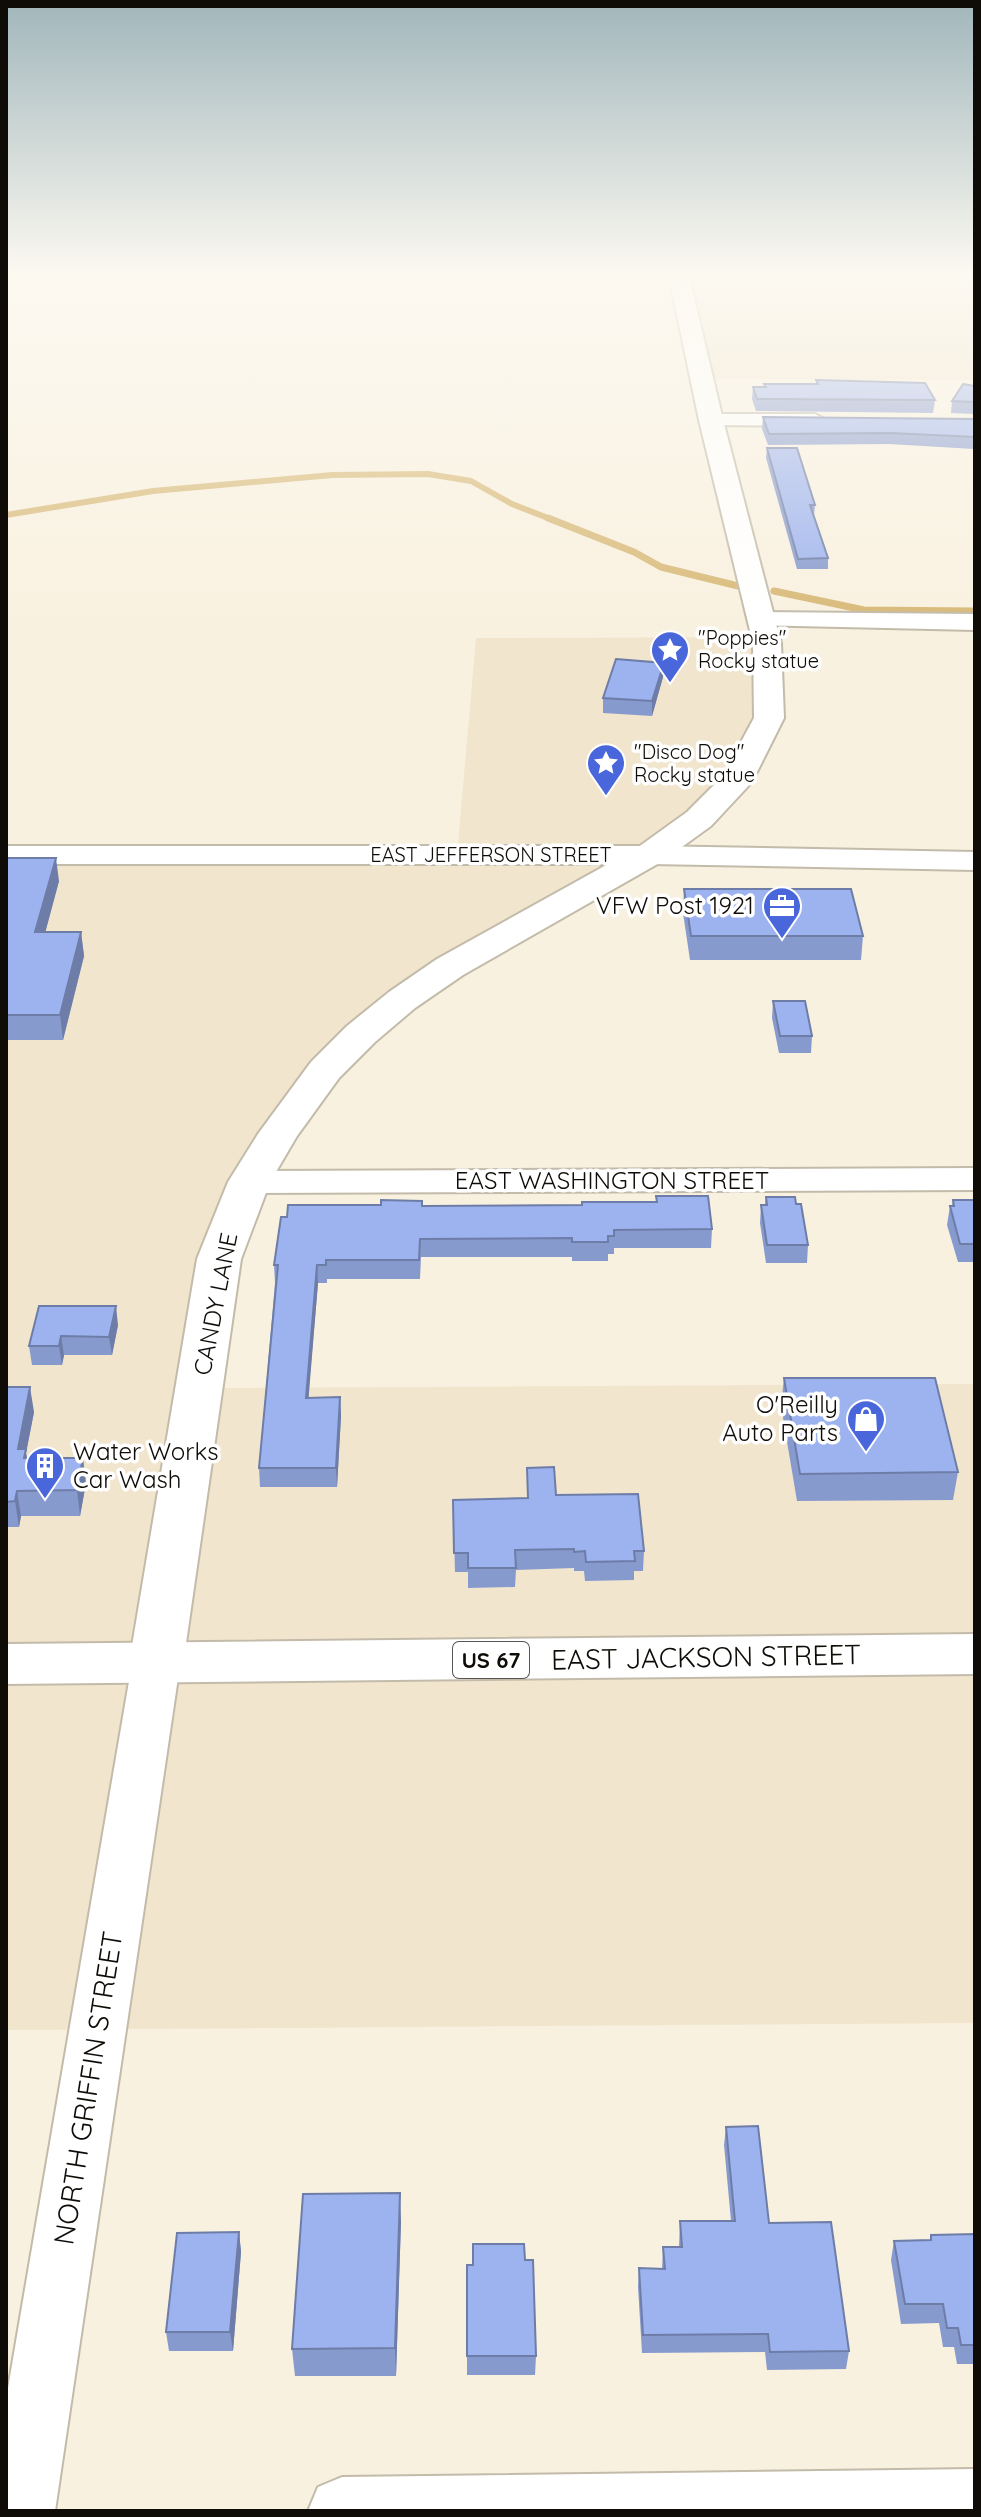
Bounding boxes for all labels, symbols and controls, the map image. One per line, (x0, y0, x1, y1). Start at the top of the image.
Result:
place label: "Poppies" Rocky statue (698, 625, 819, 673)
place icon: "Poppies" Rocky statue (649, 629, 691, 684)
place label: "Disco Dog" Rocky statue (634, 739, 755, 787)
place icon: "Disco Dog" Rocky statue (585, 742, 627, 797)
street label: EAST JEFFERSON STREET (370, 842, 612, 867)
office icon: VFW Post 1921 (761, 885, 803, 940)
place label: VFW Post 1921 (596, 890, 754, 920)
street label: EAST WASHINGTON STREET (455, 1165, 769, 1195)
street label: CANDY LANE (186, 1230, 244, 1378)
place label: O'Reilly Auto Parts (722, 1389, 838, 1447)
shop icon: O'Reilly Auto Parts (845, 1398, 887, 1453)
place label: Water Works Car Wash (73, 1436, 218, 1494)
building icon: Water Works Car Wash (24, 1445, 66, 1500)
street label: EAST JACKSON STREET (551, 1636, 861, 1677)
road number: US 67 (453, 1642, 529, 1678)
street label: NORTH GRIFFIN STREET (45, 1929, 130, 2247)

